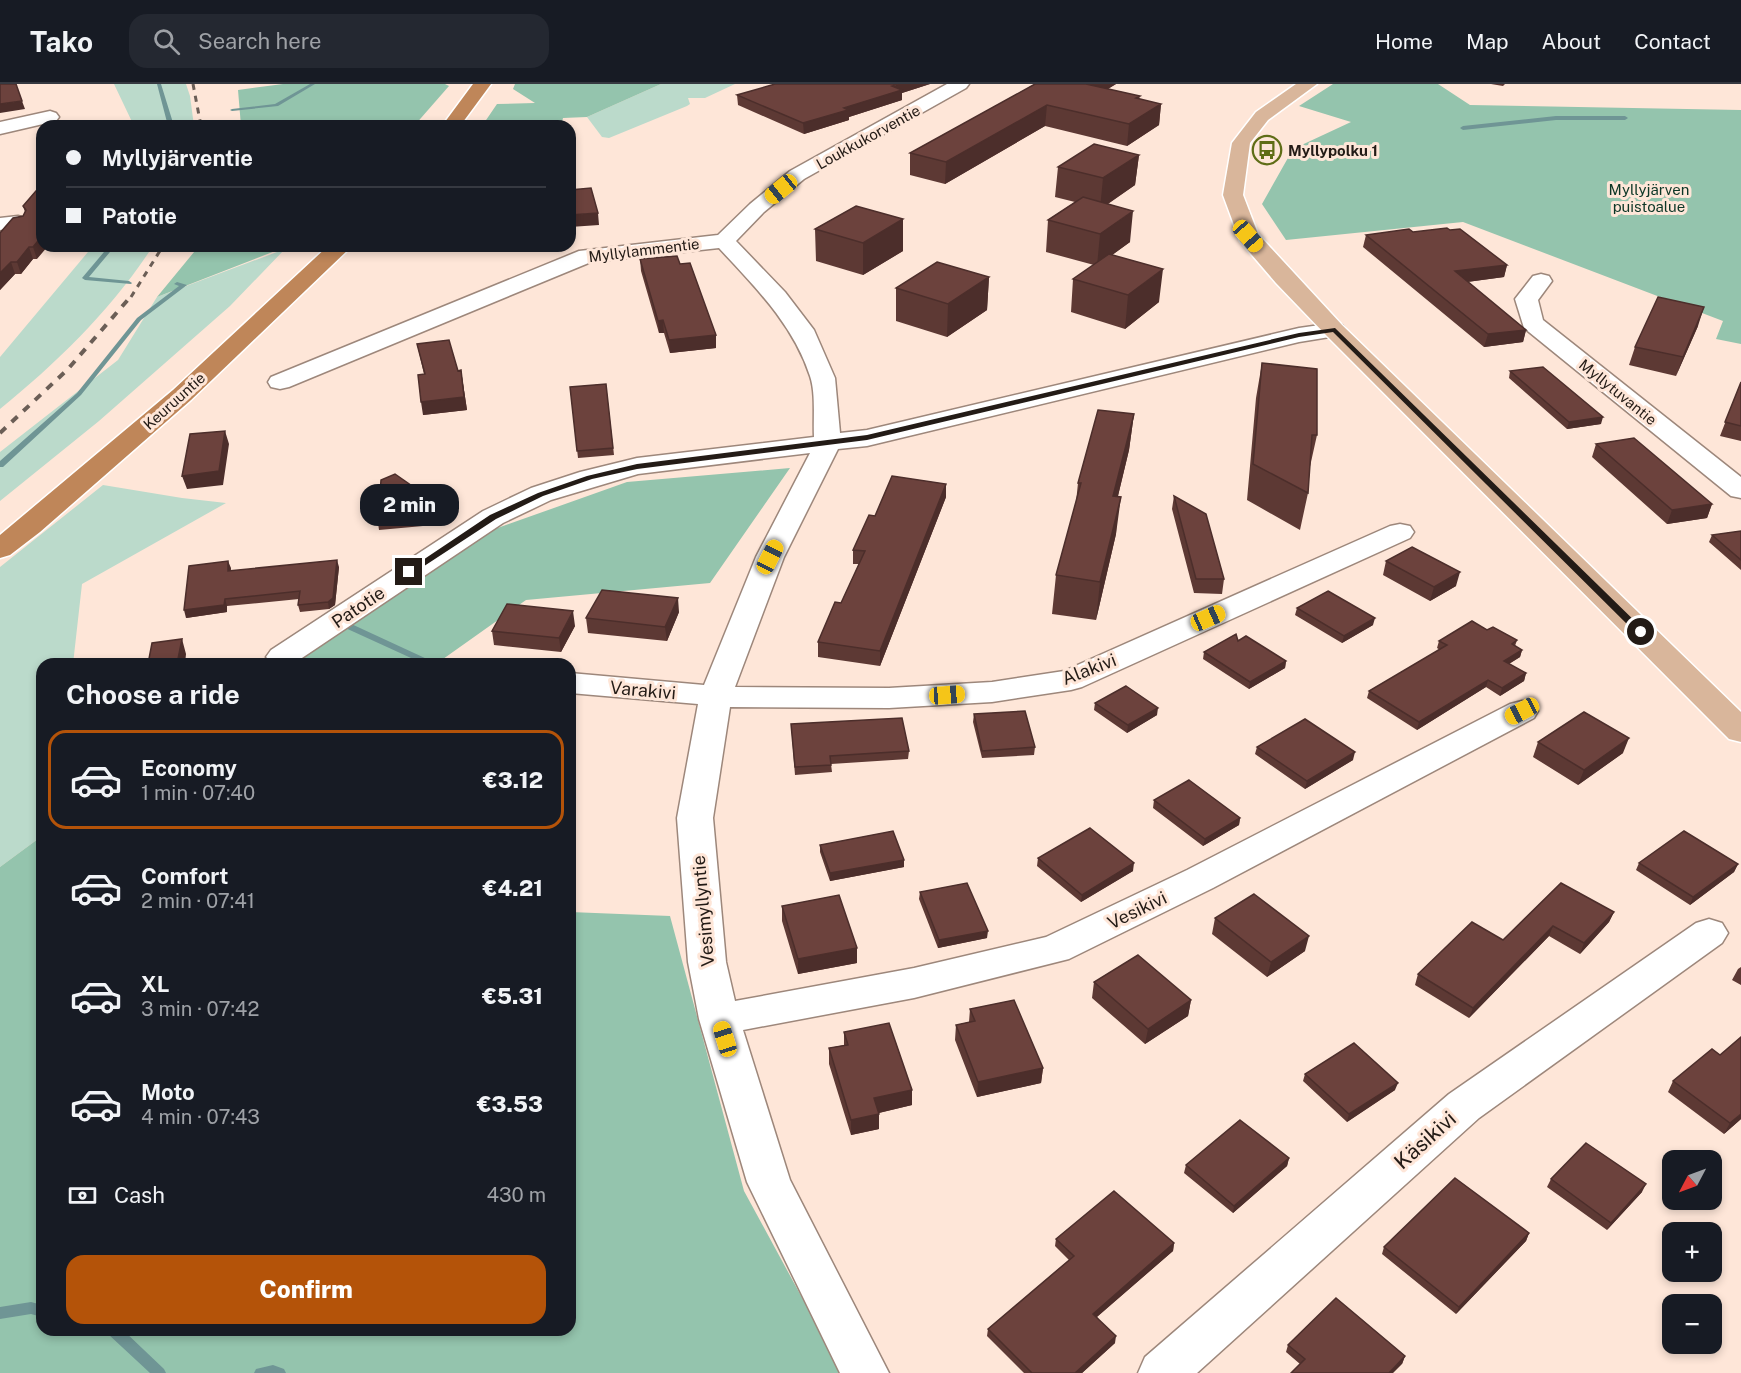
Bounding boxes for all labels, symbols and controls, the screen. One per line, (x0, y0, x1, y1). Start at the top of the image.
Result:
search box (129, 14, 549, 68)
text: Tako (30, 25, 93, 58)
icon: search (150, 25, 183, 58)
text: Search here (198, 28, 322, 54)
text: Home (1375, 29, 1433, 54)
text: Map (1466, 29, 1509, 54)
text: About (1542, 29, 1601, 54)
text: Contact (1634, 29, 1711, 54)
street label: Loukkukorventie (813, 101, 923, 173)
bus stop icon: Myllypolku 1 (1251, 134, 1283, 166)
place label: Myllypolku 1 (1288, 142, 1378, 159)
text: Myllyjärventie (102, 145, 253, 171)
car (761, 171, 801, 207)
park label: Myllyjärven puistoalue (1609, 181, 1689, 215)
text: Patotie (102, 203, 177, 229)
car (1229, 217, 1267, 255)
street label: Myllylammentie (588, 235, 700, 265)
street label: Myllytuvantie (1576, 356, 1660, 428)
street label: Keuruuntie (140, 369, 208, 433)
callout: 2 min (360, 485, 458, 527)
text: 2 min (383, 493, 436, 517)
car (754, 537, 786, 577)
route end (395, 558, 422, 585)
street label: Patotie (328, 582, 388, 632)
car (1188, 602, 1228, 634)
route start (1627, 618, 1654, 645)
street label: Alakivi (1059, 649, 1119, 689)
street label: Varakivi (609, 677, 677, 703)
text: Choose a ride (66, 678, 240, 710)
car (928, 685, 966, 705)
car (1502, 695, 1542, 727)
icon: car (69, 753, 123, 807)
text: Economy (141, 755, 237, 781)
text: €3.12 (483, 767, 543, 793)
text: 1 min · 07:40 (141, 781, 255, 805)
street label: Vesimyllyntie (688, 855, 718, 967)
icon: car (69, 861, 123, 915)
text: Comfort (141, 863, 228, 889)
text: €4.21 (483, 875, 543, 901)
street label: Vesikivi (1104, 887, 1170, 933)
text: 2 min · 07:41 (141, 889, 255, 913)
icon: car (69, 969, 123, 1023)
text: XL (141, 971, 169, 997)
text: €5.31 (482, 983, 543, 1009)
text: 3 min · 07:42 (141, 997, 259, 1021)
car (711, 1019, 739, 1059)
icon: car (69, 1077, 123, 1131)
text: Moto (141, 1079, 195, 1105)
text: €3.53 (477, 1091, 543, 1117)
text: 4 min · 07:43 (141, 1105, 260, 1129)
street label: Käsikivi (1389, 1106, 1461, 1174)
north arrow (1662, 1150, 1722, 1210)
map controls (1662, 1150, 1722, 1354)
icon: cash (66, 1179, 99, 1212)
text: Cash (114, 1182, 165, 1208)
text: 430 m (487, 1183, 546, 1207)
button: + (1662, 1222, 1722, 1282)
button: Confirm (66, 1255, 546, 1324)
button: − (1662, 1294, 1722, 1354)

